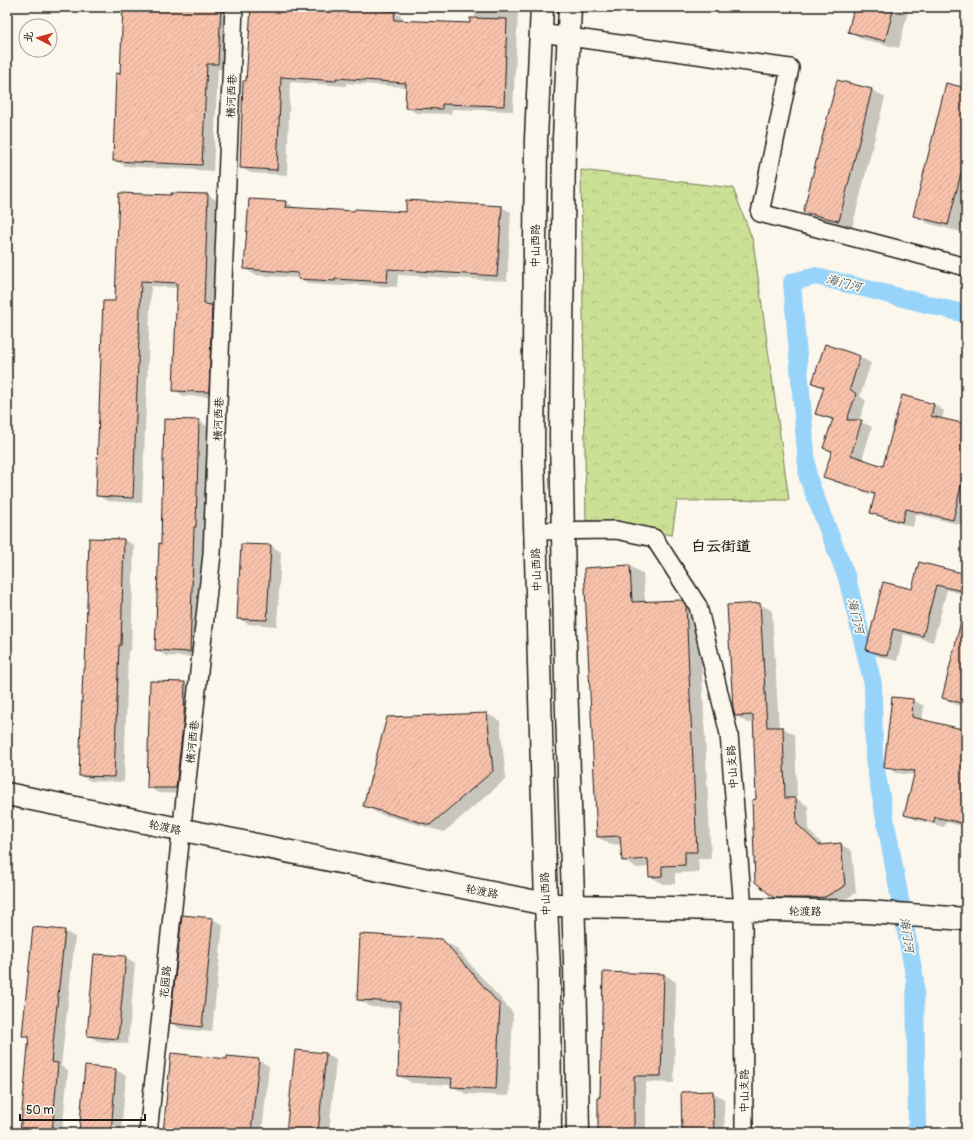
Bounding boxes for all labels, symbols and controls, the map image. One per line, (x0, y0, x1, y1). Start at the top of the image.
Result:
north arrow (18, 18, 58, 58)
text: 北 (22, 31, 36, 43)
street label: 横河西巷 (224, 74, 239, 118)
street label: 中山西路 (529, 224, 542, 268)
water label: 海门河 (825, 272, 865, 296)
street label: 横河西巷 (211, 397, 226, 441)
district label: 白云街道 (691, 537, 751, 556)
street label: 中山西路 (529, 548, 544, 592)
water label: 海门河 (844, 597, 868, 637)
street label: 横河西巷 (184, 719, 201, 765)
street label: 中山支路 (724, 745, 741, 789)
street label: 轮渡路 (147, 818, 182, 837)
street label: 中山西路 (538, 872, 553, 916)
street label: 轮渡路 (464, 882, 499, 901)
street label: 轮渡路 (788, 905, 822, 918)
water label: 海门河 (896, 916, 917, 956)
street label: 花园路 (157, 965, 174, 999)
street label: 中山支路 (738, 1069, 751, 1113)
scale bar (20, 1096, 145, 1122)
text: 50 m (26, 1103, 54, 1118)

